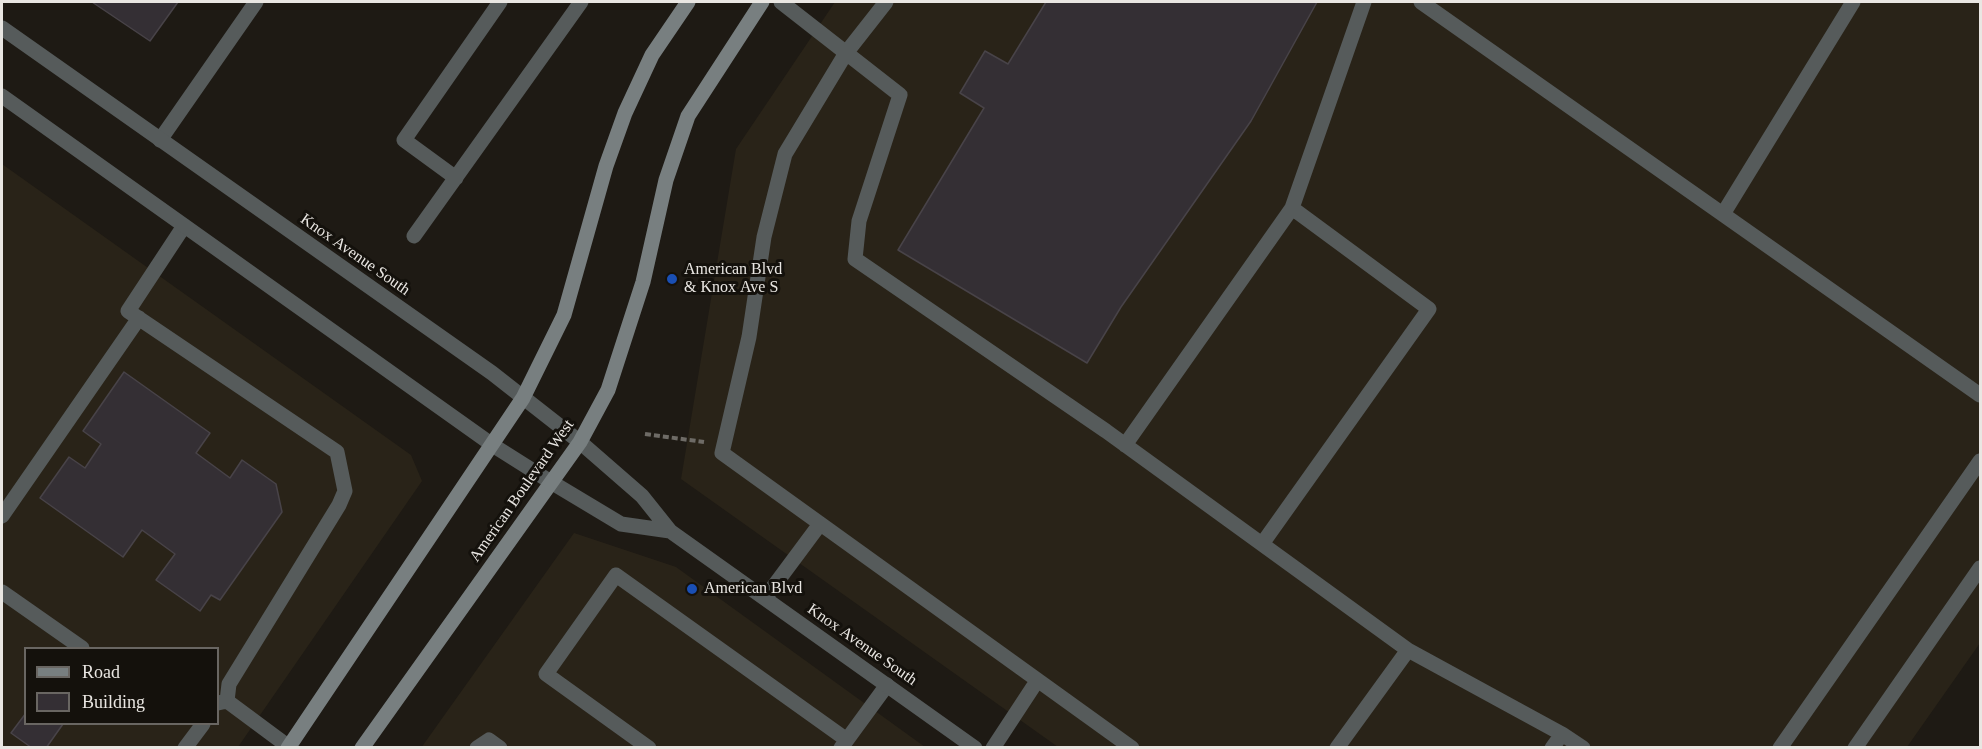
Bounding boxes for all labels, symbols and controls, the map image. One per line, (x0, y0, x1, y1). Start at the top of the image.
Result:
street label: Knox Avenue South (296, 210, 414, 300)
place label: American Blvd & Knox Ave S (684, 260, 782, 298)
marker: American Blvd & Knox Ave S (665, 272, 679, 286)
street label: American Boulevard West (466, 416, 578, 566)
place label: American Blvd (704, 579, 802, 599)
marker: American Blvd (685, 582, 699, 596)
street label: Knox Avenue South (803, 600, 921, 690)
legend (24, 647, 219, 725)
text: Road (82, 662, 120, 682)
text: Building (82, 692, 145, 712)

